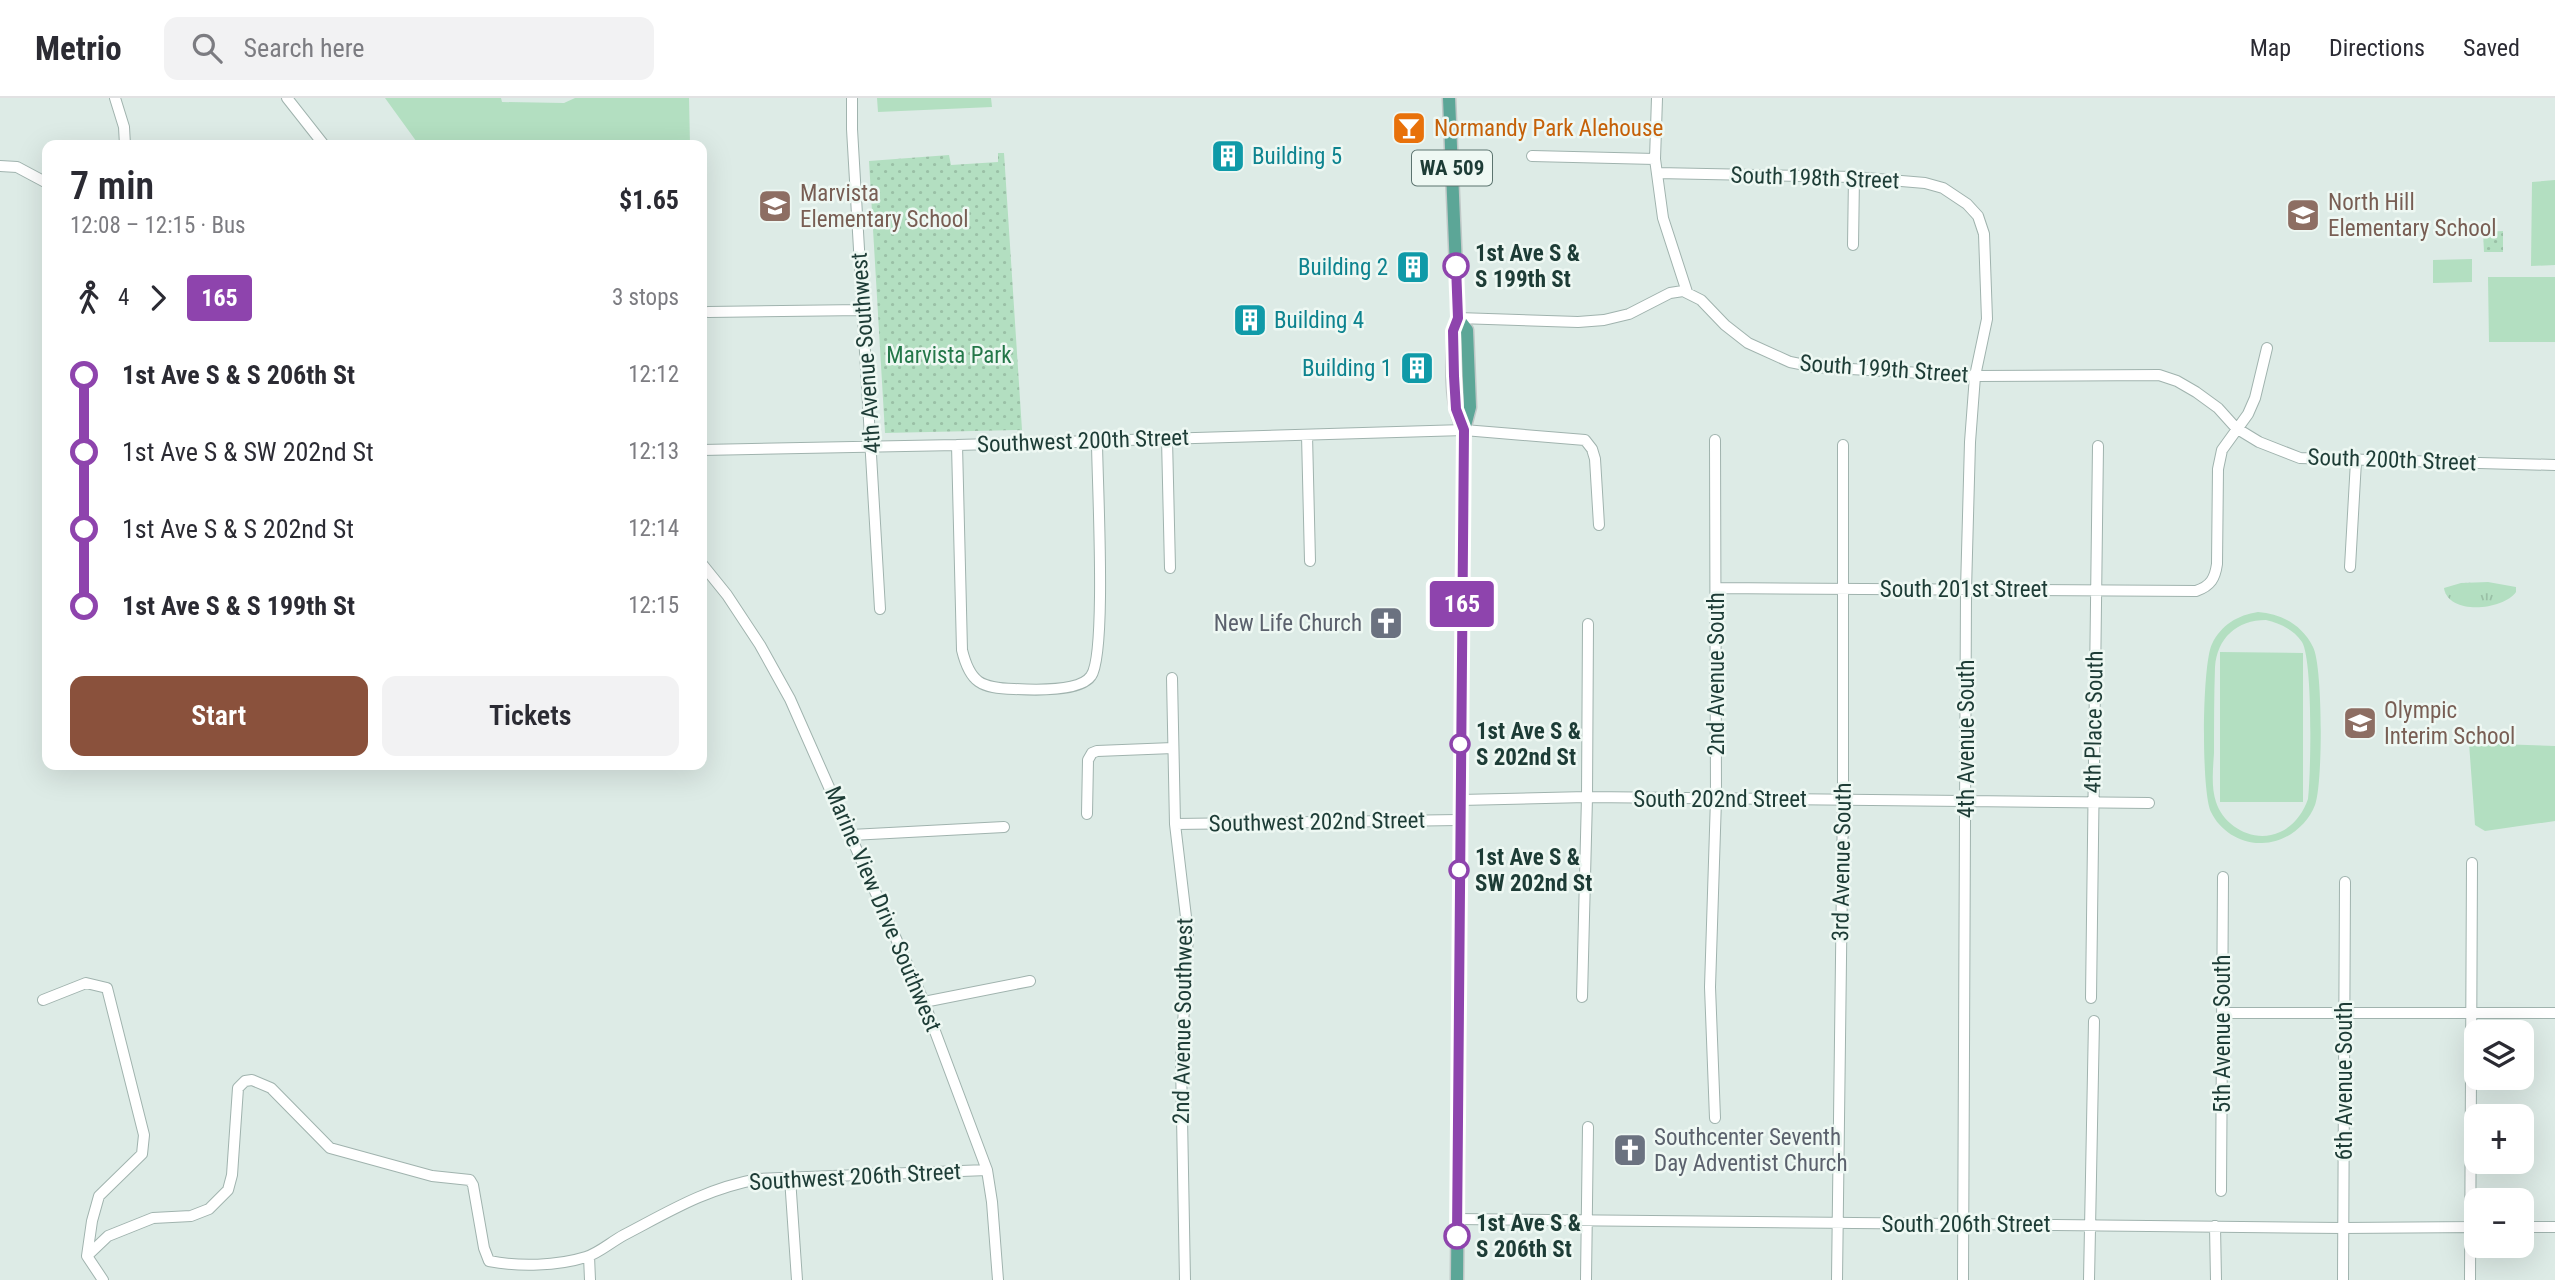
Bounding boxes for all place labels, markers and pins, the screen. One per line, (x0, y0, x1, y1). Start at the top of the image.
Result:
bar icon: Normandy Park Alehouse (1390, 109, 1428, 147)
place label: Normandy Park Alehouse (1434, 115, 1663, 142)
building icon: Building 5 (1209, 137, 1247, 175)
place label: Building 5 (1252, 143, 1342, 170)
place label: Marvista Elementary School (800, 180, 969, 233)
school or university icon: Marvista Elementary School (756, 187, 794, 225)
place label: North Hill Elementary School (2328, 189, 2497, 242)
school or university icon: North Hill Elementary School (2284, 196, 2322, 234)
place label: 1st Ave S & S 199th St (1475, 240, 1580, 293)
building icon: Building 2 (1394, 248, 1432, 286)
marker: 1st Ave S & S 199th St (1443, 253, 1469, 279)
place label: Building 2 (1298, 254, 1388, 281)
building icon: Building 4 (1231, 301, 1269, 339)
place label: Building 4 (1274, 307, 1364, 334)
building icon: Building 1 (1398, 349, 1436, 387)
place label: Building 1 (1302, 355, 1392, 382)
church icon: New Life Church (1367, 604, 1405, 642)
place label: New Life Church (1214, 610, 1362, 637)
place label: Olympic Interim School (2384, 697, 2515, 750)
school or university icon: Olympic Interim School (2341, 704, 2379, 742)
place label: 1st Ave S & S 202nd St (1476, 718, 1581, 771)
marker: 1st Ave S & S 202nd St (1450, 734, 1470, 754)
place label: 1st Ave S & SW 202nd St (1475, 844, 1592, 897)
marker: 1st Ave S & SW 202nd St (1449, 860, 1469, 880)
place label: Southcenter Seventh Day Adventist Church (1654, 1124, 1848, 1177)
church icon: Southcenter Seventh Day Adventist Church (1611, 1131, 1649, 1169)
place label: 1st Ave S & S 206th St (1476, 1210, 1581, 1263)
marker: 1st Ave S & S 206th St (1444, 1223, 1470, 1249)

